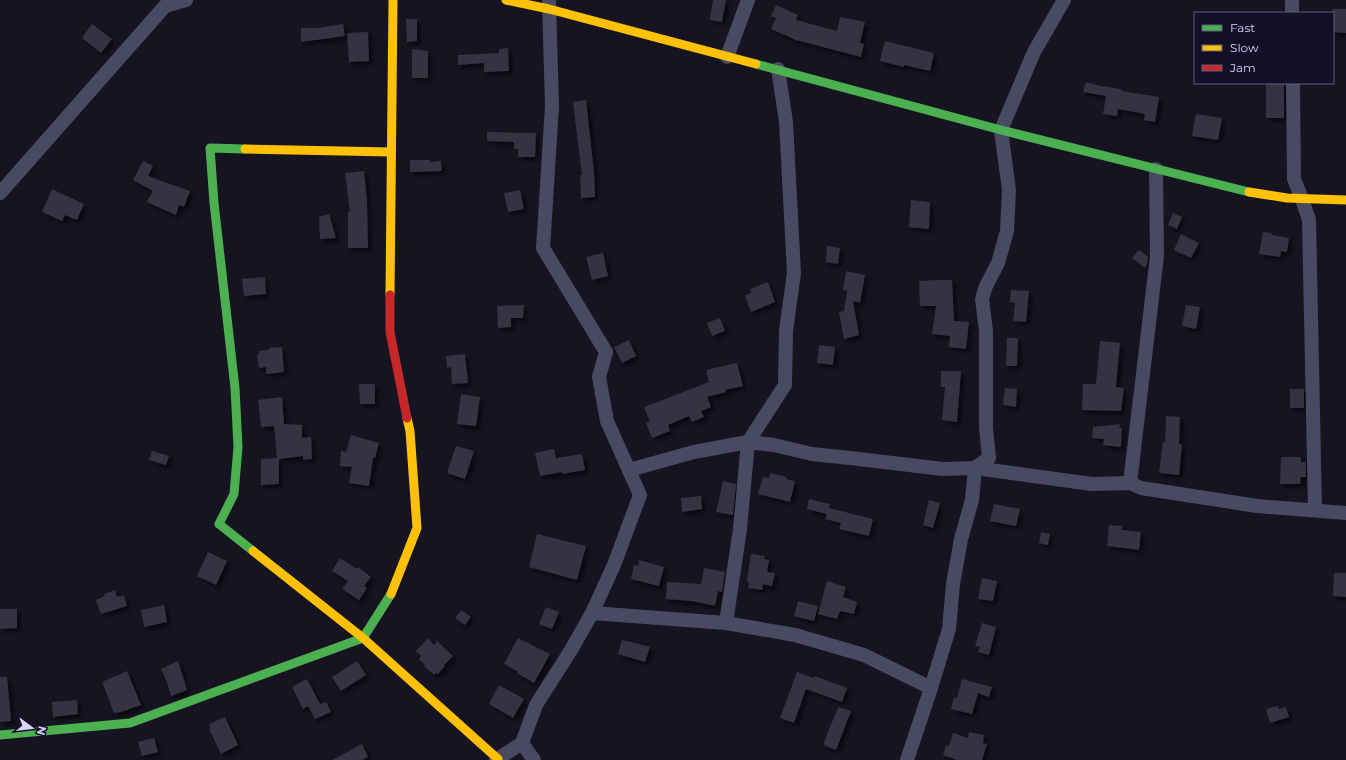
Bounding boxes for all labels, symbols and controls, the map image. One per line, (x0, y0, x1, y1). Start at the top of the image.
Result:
legend (1194, 12, 1334, 84)
text: Fast (1230, 20, 1255, 35)
text: Slow (1230, 40, 1259, 55)
text: Jam (1229, 60, 1256, 75)
north arrow (12, 708, 52, 748)
text: N (34, 724, 50, 737)

